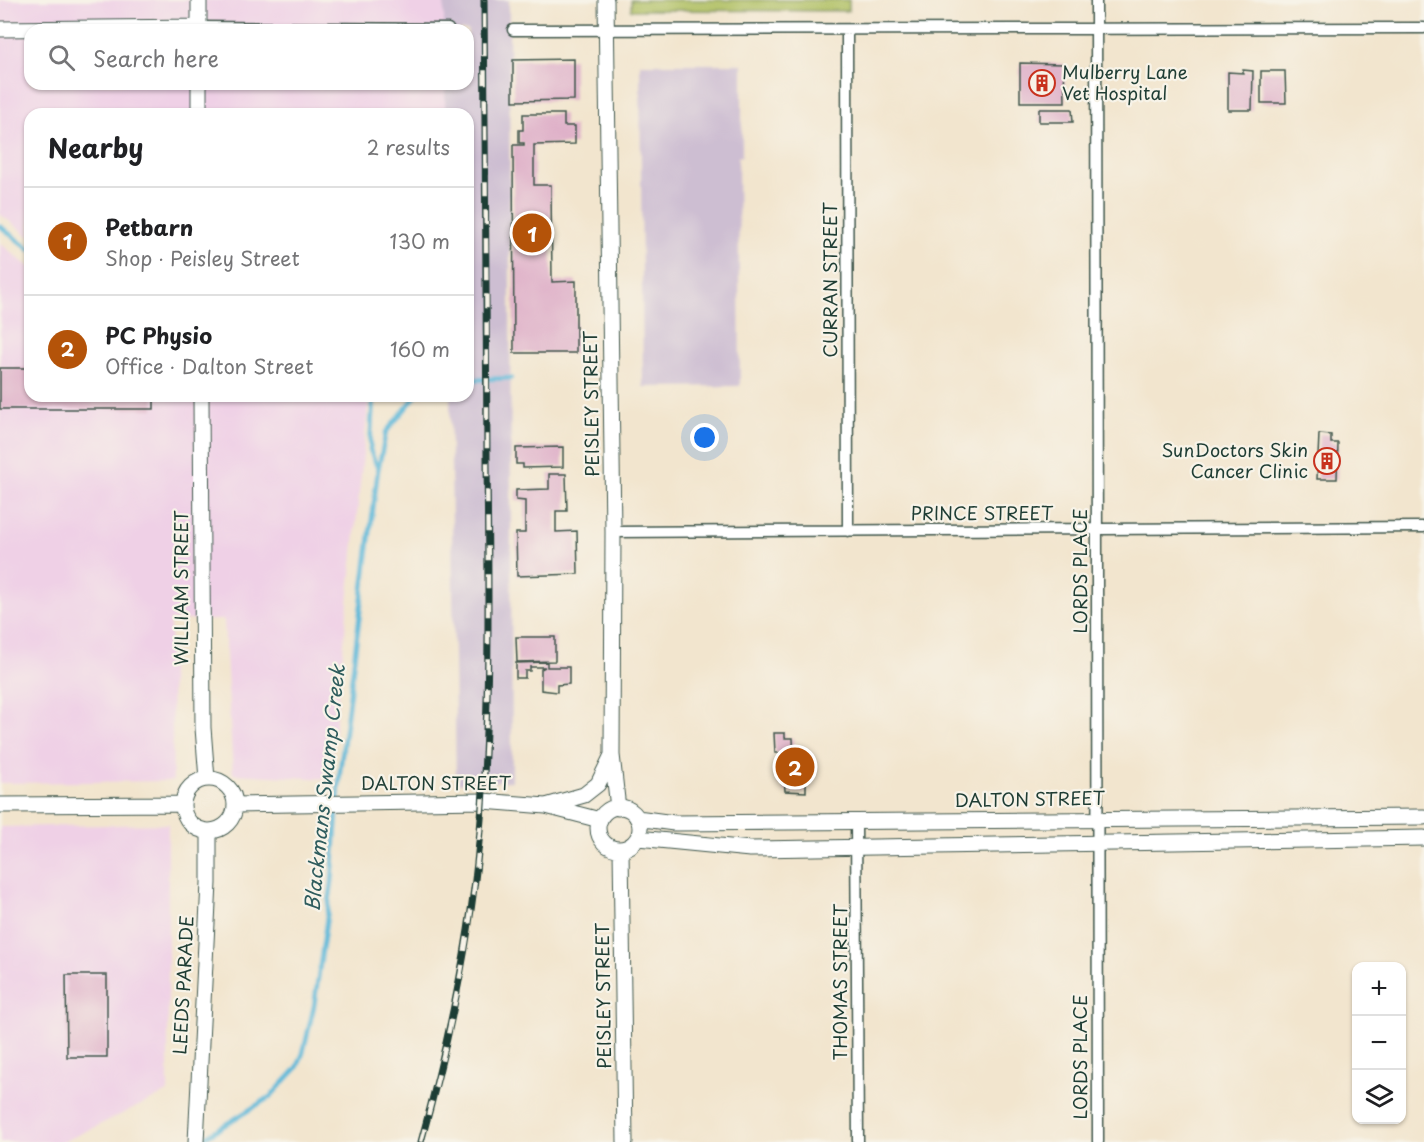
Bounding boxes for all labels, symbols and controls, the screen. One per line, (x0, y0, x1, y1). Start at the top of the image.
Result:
search box (24, 24, 474, 90)
icon: search (45, 41, 78, 74)
text: Search here (93, 41, 219, 74)
place label: Mulberry Lane Vet Hospital (1062, 58, 1188, 106)
building icon: Mulberry Lane Vet Hospital (1027, 68, 1057, 98)
text: Nearby (48, 128, 143, 167)
text: 2 results (367, 132, 450, 162)
street label: CURRAN STREET (816, 202, 843, 358)
text: Petbarn (105, 210, 193, 243)
pin: 1 (512, 210, 552, 256)
text: 1 (63, 226, 72, 256)
text: 130 m (390, 226, 450, 256)
text: Shop · Peisley Street (105, 243, 300, 273)
text: PC Physio (105, 318, 212, 351)
street label: PEISLEY STREET (576, 330, 605, 477)
text: 2 (60, 334, 75, 364)
text: 160 m (390, 334, 450, 364)
text: Office · Dalton Street (105, 351, 313, 381)
your location (690, 423, 719, 452)
place label: SunDoctors Skin Cancer Clinic (1161, 436, 1308, 484)
building icon: SunDoctors Skin Cancer Clinic (1312, 446, 1342, 476)
street label: PRINCE STREET (911, 499, 1054, 526)
street label: LORDS PLACE (1066, 509, 1093, 633)
street label: WILLIAM STREET (167, 510, 194, 666)
water label: Blackmans Swamp Creek (296, 662, 352, 913)
pin: 2 (776, 744, 814, 789)
street label: DALTON STREET (361, 769, 512, 796)
street label: DALTON STREET (955, 784, 1106, 813)
street label: THOMAS STREET (826, 903, 853, 1060)
street label: LEEDS PARADE (165, 915, 200, 1055)
street label: PEISLEY STREET (588, 922, 617, 1069)
map controls (1352, 962, 1406, 1124)
button: + (1352, 962, 1406, 1016)
street label: LORDS PLACE (1066, 995, 1093, 1119)
button: − (1352, 1016, 1406, 1070)
button: layers (1352, 1070, 1406, 1124)

